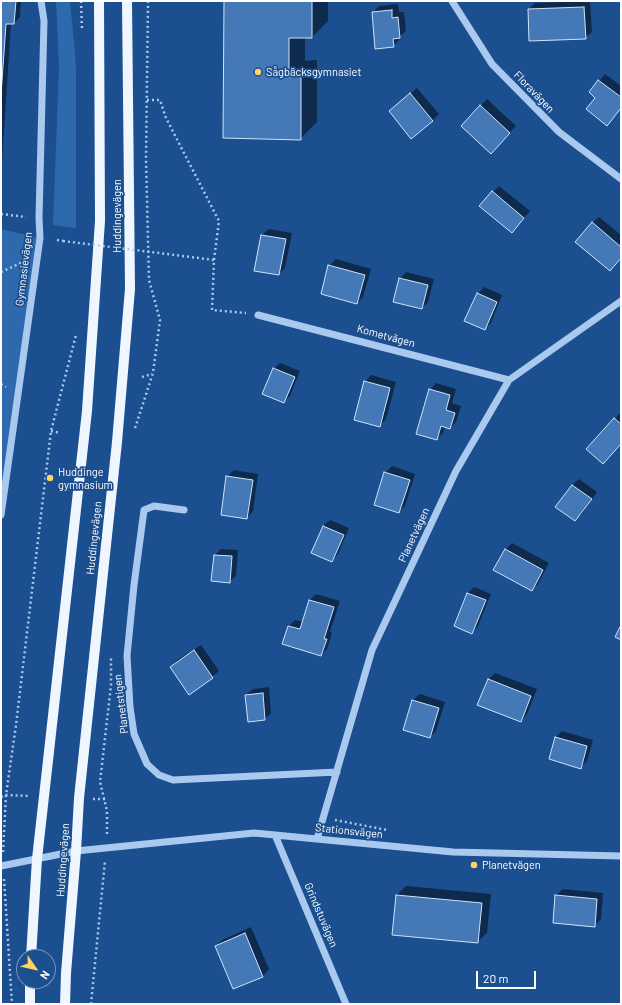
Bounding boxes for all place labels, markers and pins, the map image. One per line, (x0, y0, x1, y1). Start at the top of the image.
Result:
place label: Sågbäcksgymnasiet (266, 65, 361, 79)
marker: Sågbäcksgymnasiet (253, 67, 263, 77)
place label: Huddinge gymnasium (58, 465, 113, 491)
marker: Huddinge gymnasium (45, 473, 55, 483)
place label: Planetvägen (482, 858, 541, 872)
marker: Planetvägen (469, 860, 479, 870)

